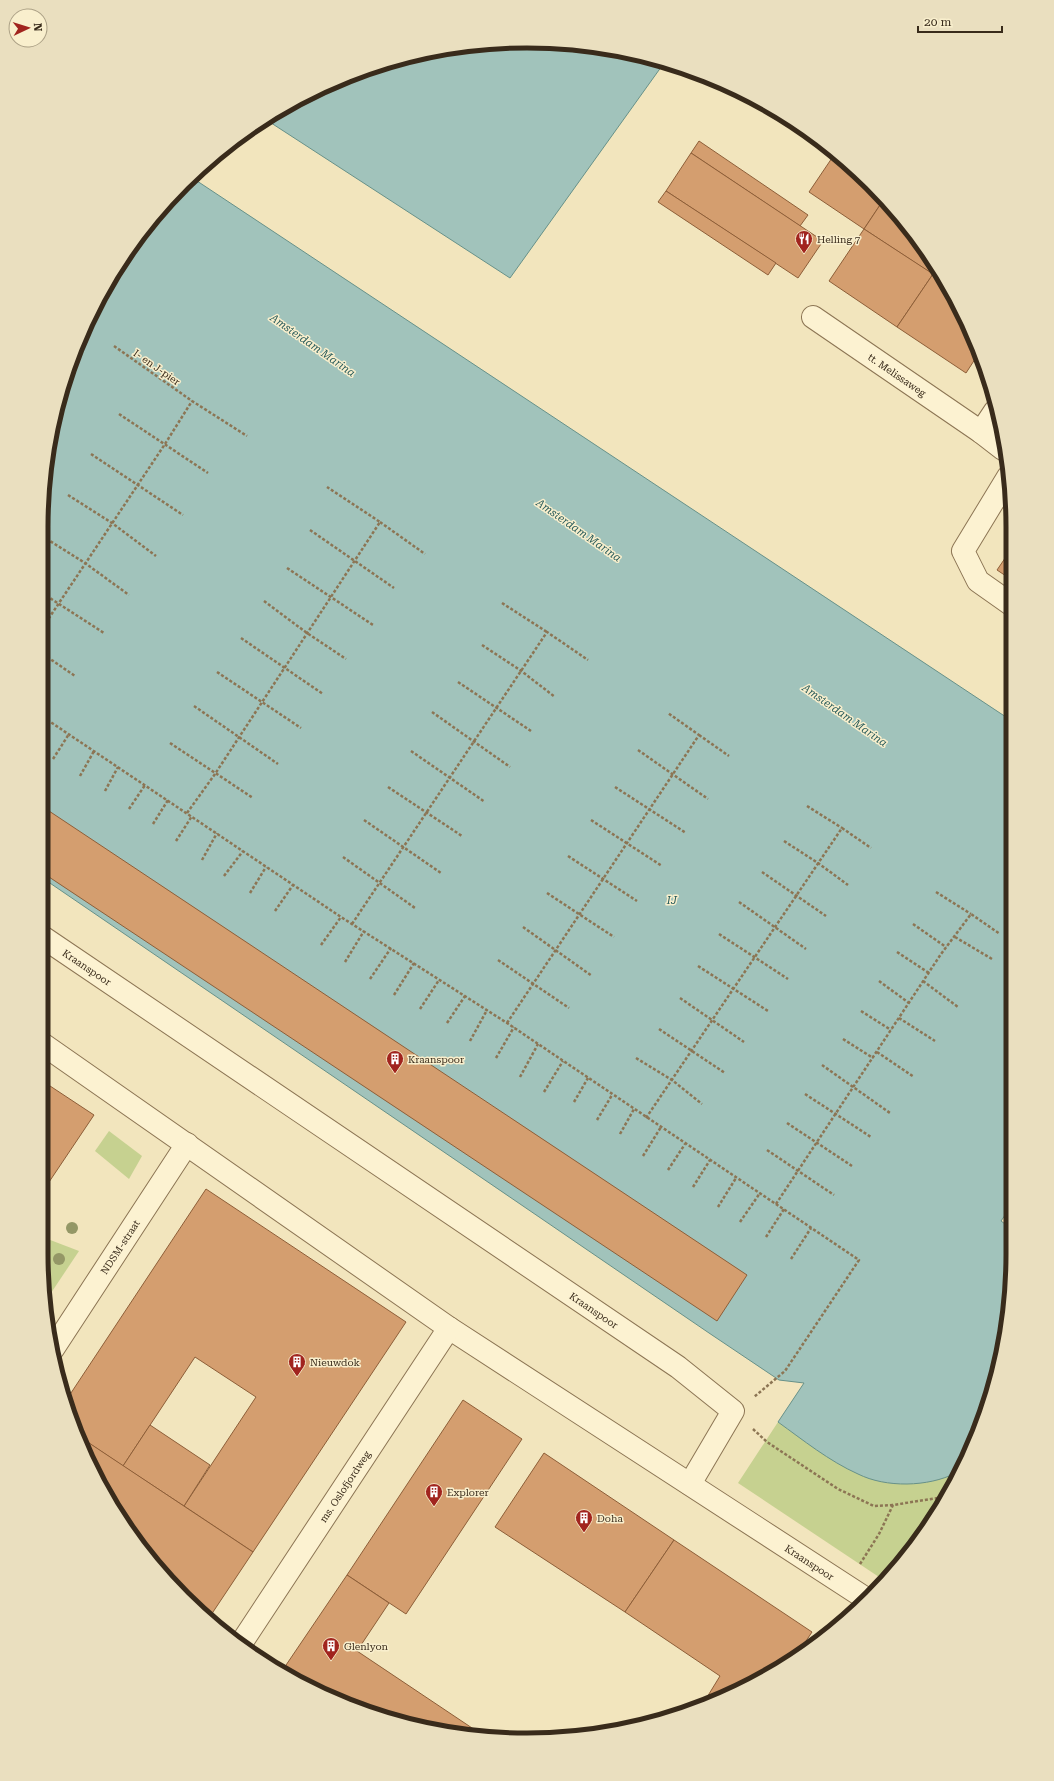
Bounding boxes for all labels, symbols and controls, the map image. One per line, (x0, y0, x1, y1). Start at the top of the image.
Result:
north arrow (8, 8, 48, 48)
scale bar (918, 8, 1002, 34)
text: 20 m (924, 15, 951, 29)
text: N (31, 23, 44, 33)
restaurant icon: Helling 7 (794, 229, 814, 254)
place label: Helling 7 (817, 234, 861, 245)
water label: Amsterdam Marina (267, 311, 358, 380)
street label: I- en J-pier (131, 347, 182, 388)
street label: tt. Melissaweg (866, 351, 928, 399)
water label: Amsterdam Marina (533, 496, 624, 565)
water label: Amsterdam Marina (799, 681, 890, 750)
water label: IJ (666, 894, 678, 907)
street label: Kraanspoor (60, 947, 113, 988)
building icon: Kraanspoor (385, 1049, 405, 1074)
place label: Kraanspoor (408, 1054, 464, 1065)
street label: NDSM-straat (98, 1218, 142, 1276)
street label: Kraanspoor (567, 1290, 620, 1331)
building icon: Nieuwdok (287, 1352, 307, 1377)
place label: Nieuwdok (310, 1357, 361, 1368)
street label: ms. Oslofjordweg (317, 1449, 373, 1524)
building icon: Explorer (424, 1482, 444, 1507)
place label: Explorer (447, 1487, 489, 1498)
building icon: Doha (574, 1508, 594, 1533)
place label: Doha (597, 1513, 623, 1524)
street label: Kraanspoor (783, 1543, 836, 1582)
building icon: Glenlyon (321, 1636, 341, 1661)
place label: Glenlyon (344, 1641, 389, 1652)

